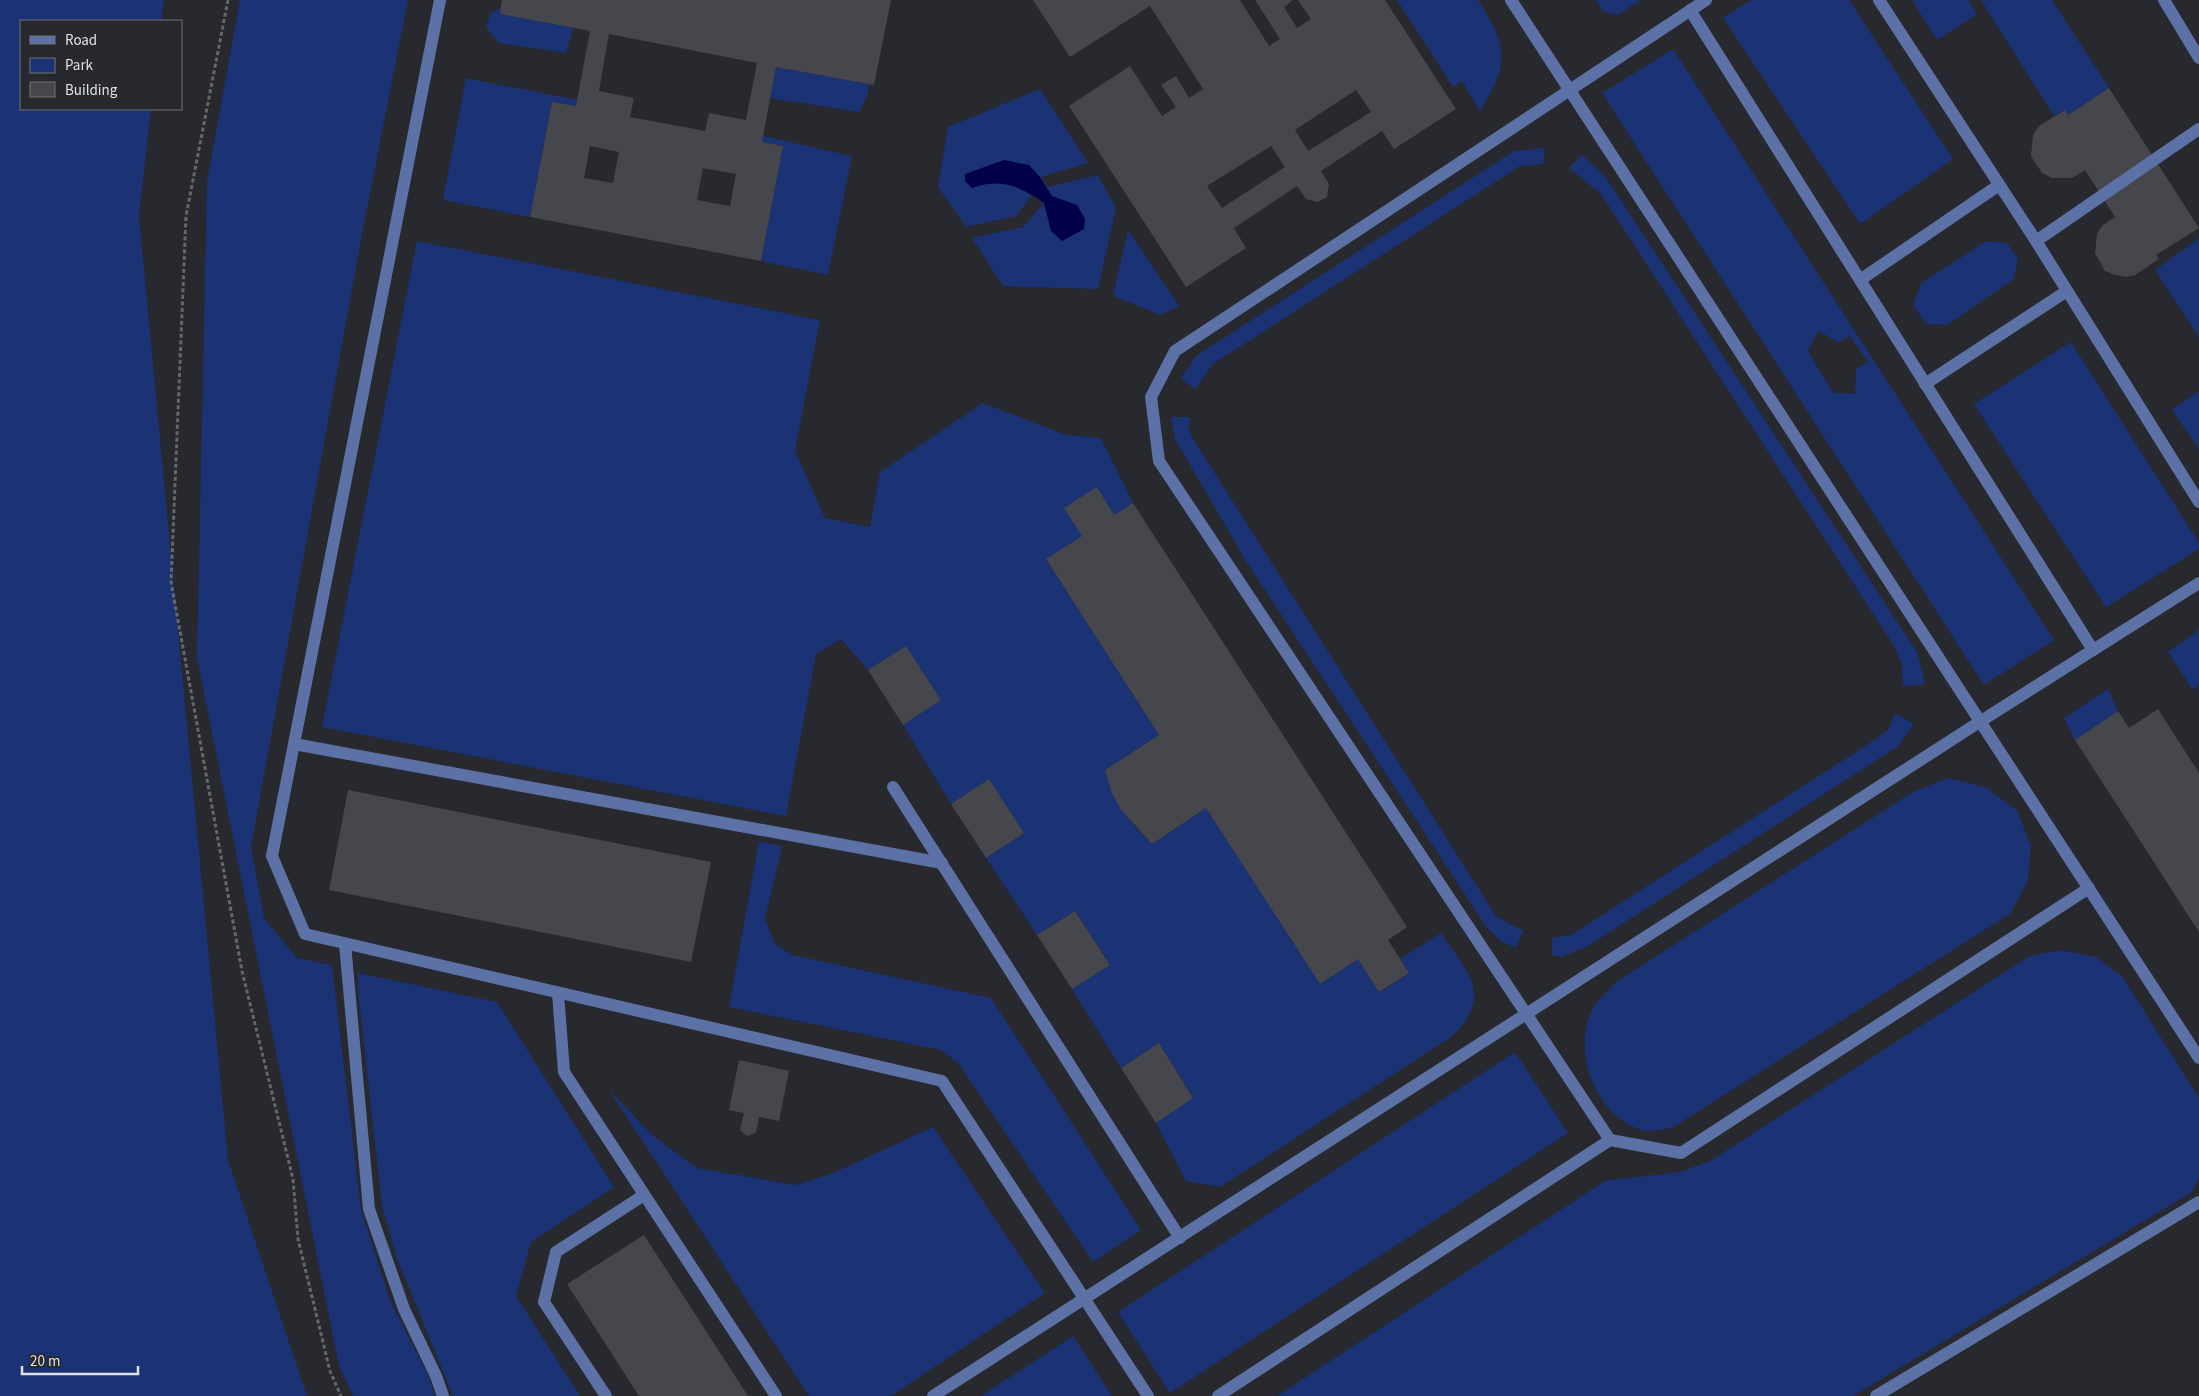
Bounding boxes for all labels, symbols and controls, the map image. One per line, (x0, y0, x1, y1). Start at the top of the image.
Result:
legend (20, 20, 182, 110)
text: Road (65, 30, 97, 51)
text: Park (65, 55, 94, 76)
text: Building (65, 80, 118, 101)
scale bar (22, 1344, 139, 1376)
text: 20 m (30, 1351, 60, 1372)

